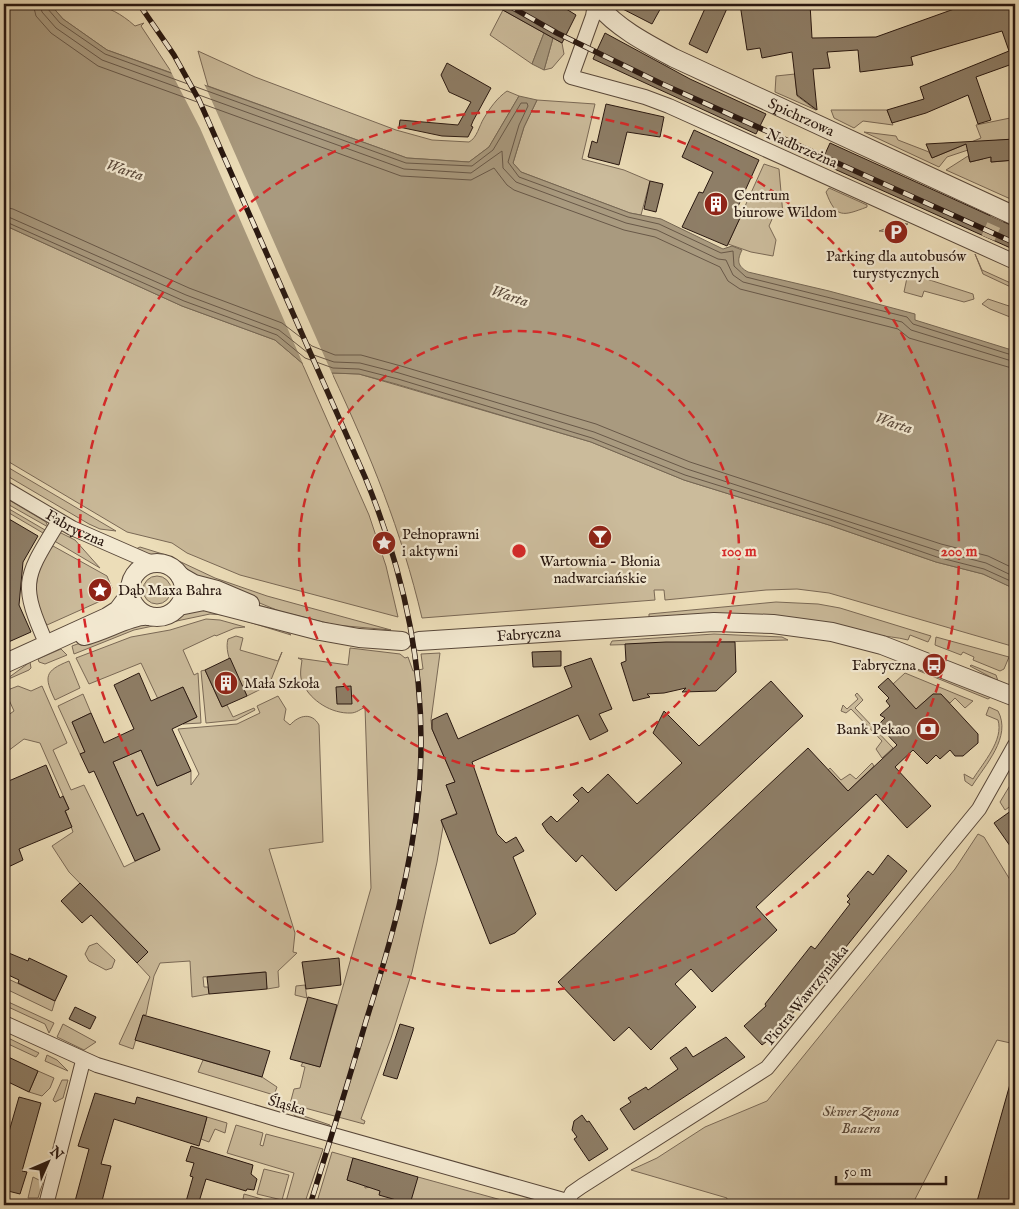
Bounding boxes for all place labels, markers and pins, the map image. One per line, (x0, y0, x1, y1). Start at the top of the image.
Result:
place label: Centrum biurowe Wildom (734, 186, 838, 222)
building icon: Centrum biurowe Wildom (703, 191, 729, 217)
parking icon: Parking dla autobusów turystycznych (883, 219, 909, 245)
place label: Parking dla autobusów turystycznych (826, 247, 967, 283)
bar icon: Wartownia - Błonia nadwarciańskie (587, 524, 613, 550)
place label: Pełnoprawni i aktywni (402, 525, 479, 561)
place icon: Pełnoprawni i aktywni (371, 530, 397, 556)
centre of rings (510, 542, 528, 560)
place label: Wartownia - Błonia nadwarciańskie (540, 552, 661, 588)
place icon: Dąb Maxa Bahra (87, 577, 113, 603)
place label: Dąb Maxa Bahra (118, 581, 222, 600)
bus stop icon: Fabryczna (921, 652, 947, 678)
place label: Fabryczna (852, 656, 917, 675)
building icon: Mała Szkoła (213, 670, 239, 696)
place label: Mała Szkoła (244, 674, 320, 693)
bank icon: Bank Pekao (915, 716, 941, 742)
place label: Bank Pekao (836, 720, 910, 739)

